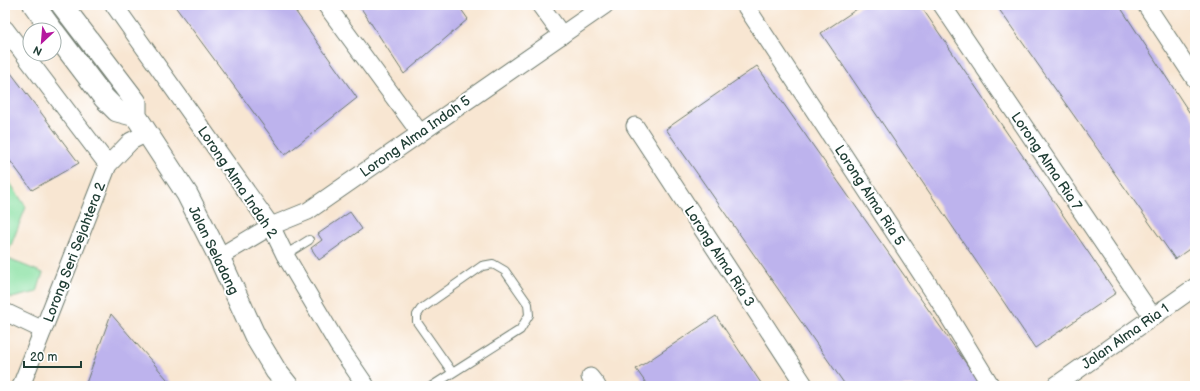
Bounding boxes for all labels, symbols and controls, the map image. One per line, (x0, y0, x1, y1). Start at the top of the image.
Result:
north arrow (22, 22, 62, 62)
text: N (31, 43, 44, 58)
street label: Lorong Alma Indah 5 (357, 92, 474, 181)
street label: Lorong Alma Ria 7 (1008, 109, 1086, 214)
street label: Lorong Alma Indah 2 (194, 123, 282, 242)
street label: Lorong Alma Ria 5 (831, 142, 908, 249)
street label: Lorong Seri Sejahtera 2 (40, 179, 109, 325)
street label: Jalan Seladang (185, 203, 242, 298)
street label: Lorong Alma Ria 3 (681, 203, 758, 310)
street label: Jalan Alma Ria 1 (1078, 300, 1172, 373)
scale bar (24, 343, 81, 369)
text: 20 m (30, 350, 57, 365)

